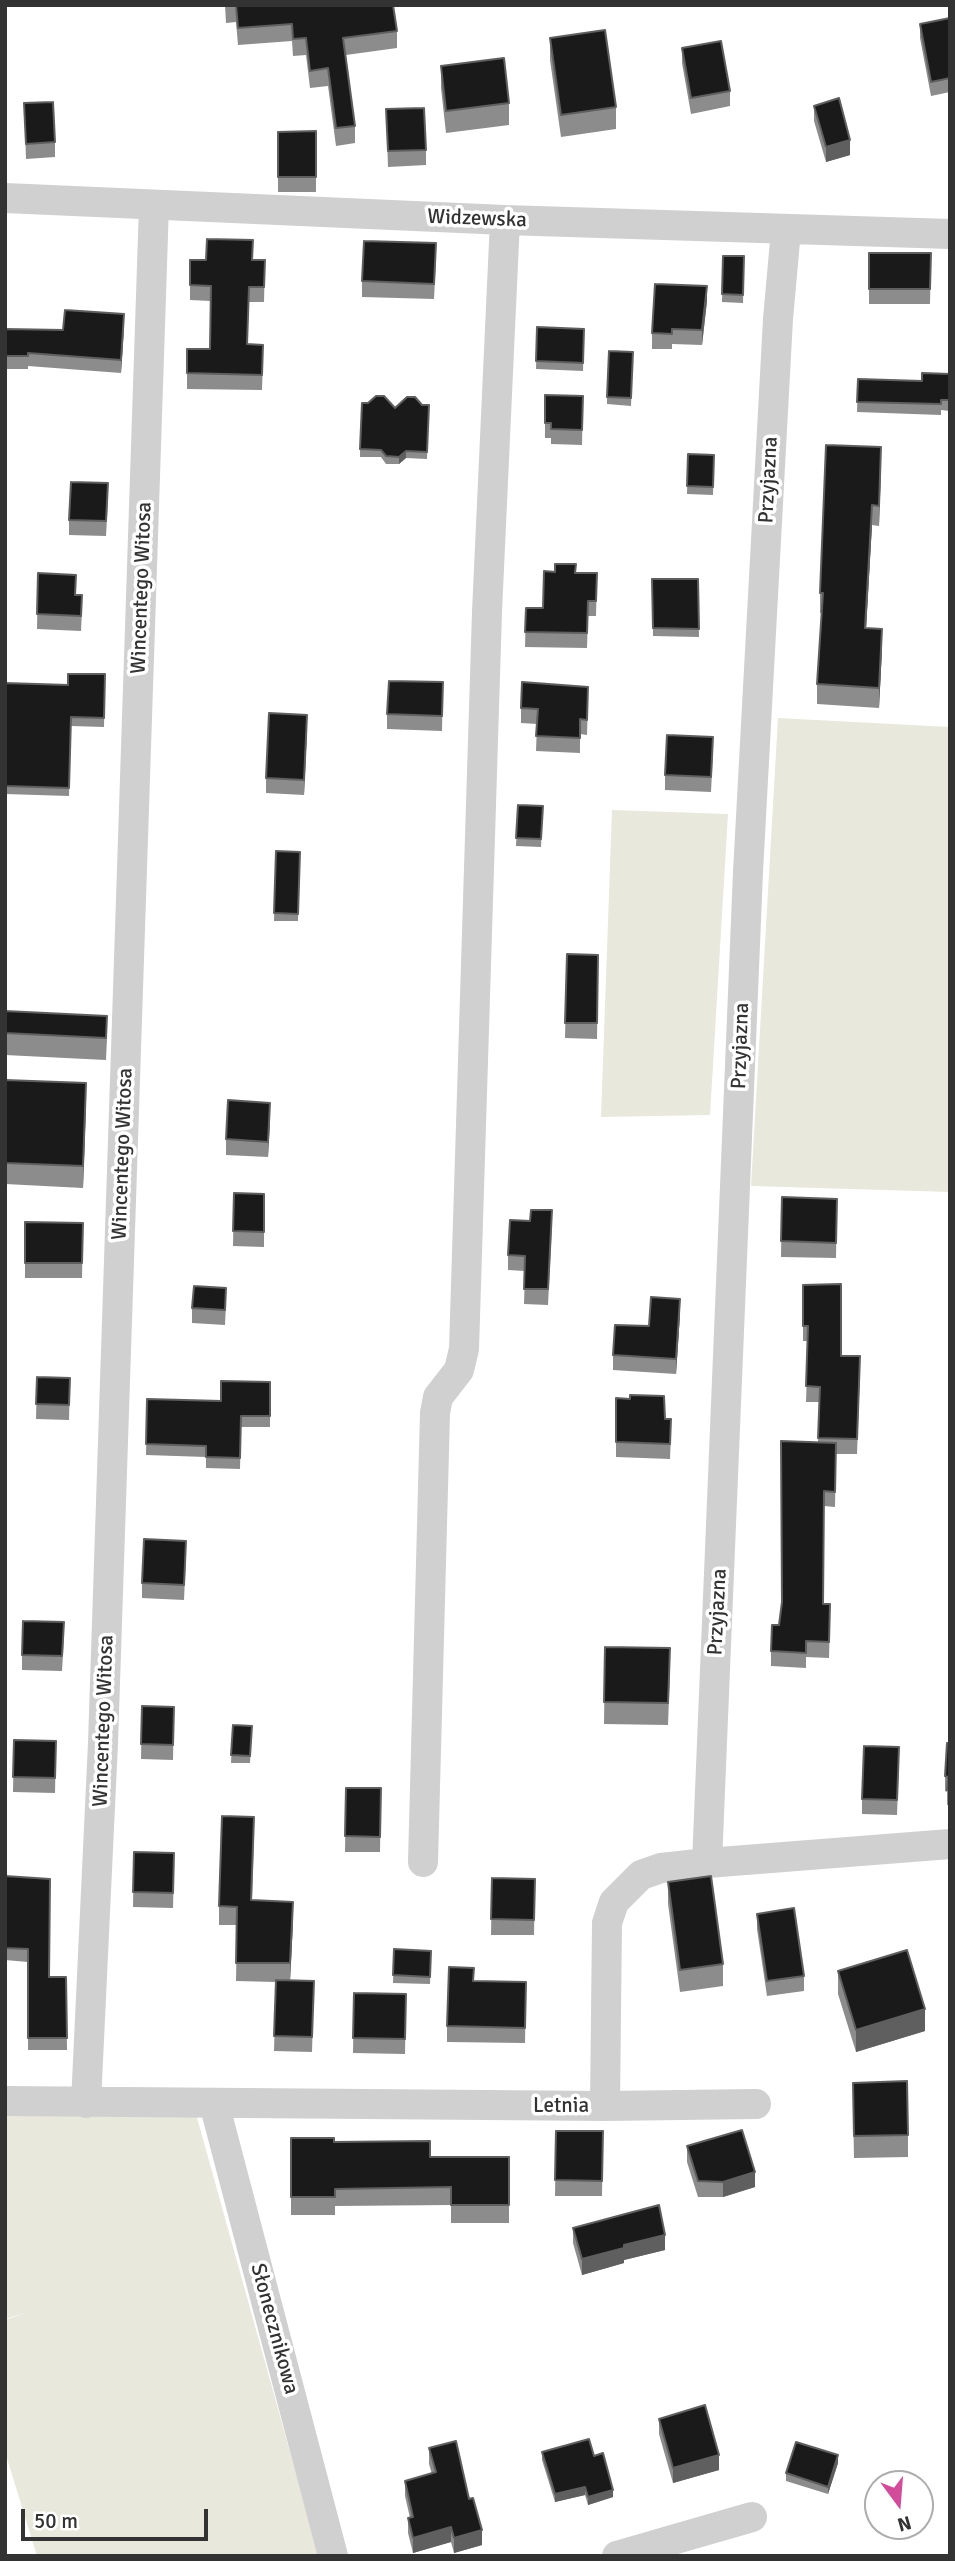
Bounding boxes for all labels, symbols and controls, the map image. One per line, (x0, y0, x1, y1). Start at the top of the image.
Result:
street label: Widzewska (427, 205, 527, 233)
street label: Przyjazna (754, 436, 784, 524)
street label: Wincentego Witosa (126, 501, 158, 675)
street label: Przyjazna (727, 1002, 755, 1090)
street label: Wincentego Witosa (107, 1067, 139, 1241)
street label: Przyjazna (703, 1568, 733, 1656)
street label: Wincentego Witosa (88, 1634, 120, 1808)
street label: Letnia (533, 2093, 589, 2119)
street label: Słonecznikowa (244, 2261, 304, 2397)
north arrow (864, 2470, 934, 2540)
scale bar (24, 2494, 212, 2538)
text: 50 m (34, 2508, 78, 2534)
text: N (895, 2510, 914, 2537)

